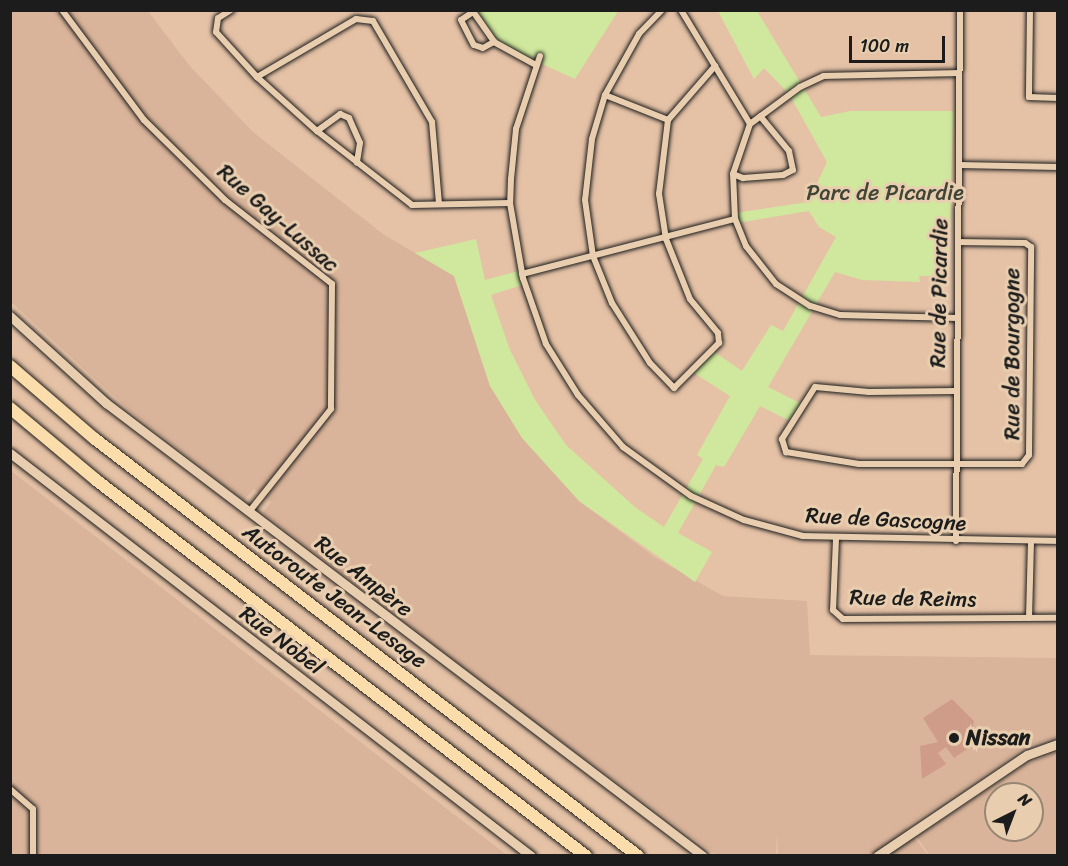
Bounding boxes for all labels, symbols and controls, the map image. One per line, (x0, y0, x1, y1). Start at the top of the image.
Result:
scale bar (852, 24, 948, 62)
text: 100 m (860, 30, 909, 62)
street label: Rue Gay-Lussac (212, 158, 344, 278)
park label: Parc de Picardie (806, 180, 964, 206)
street label: Rue de Picardie (924, 218, 954, 368)
street label: Rue de Bourgogne (999, 268, 1025, 440)
street label: Rue de Gascogne (805, 502, 967, 536)
street label: Autoroute Jean-Lesage (238, 518, 432, 674)
street label: Rue Ampère (310, 530, 418, 622)
street label: Rue de Reims (849, 584, 977, 612)
street label: Rue Nobel (235, 600, 329, 680)
place label: Nissan (966, 725, 1031, 751)
marker: Nissan (947, 731, 961, 745)
north arrow (984, 782, 1044, 842)
text: N (1011, 785, 1039, 814)

